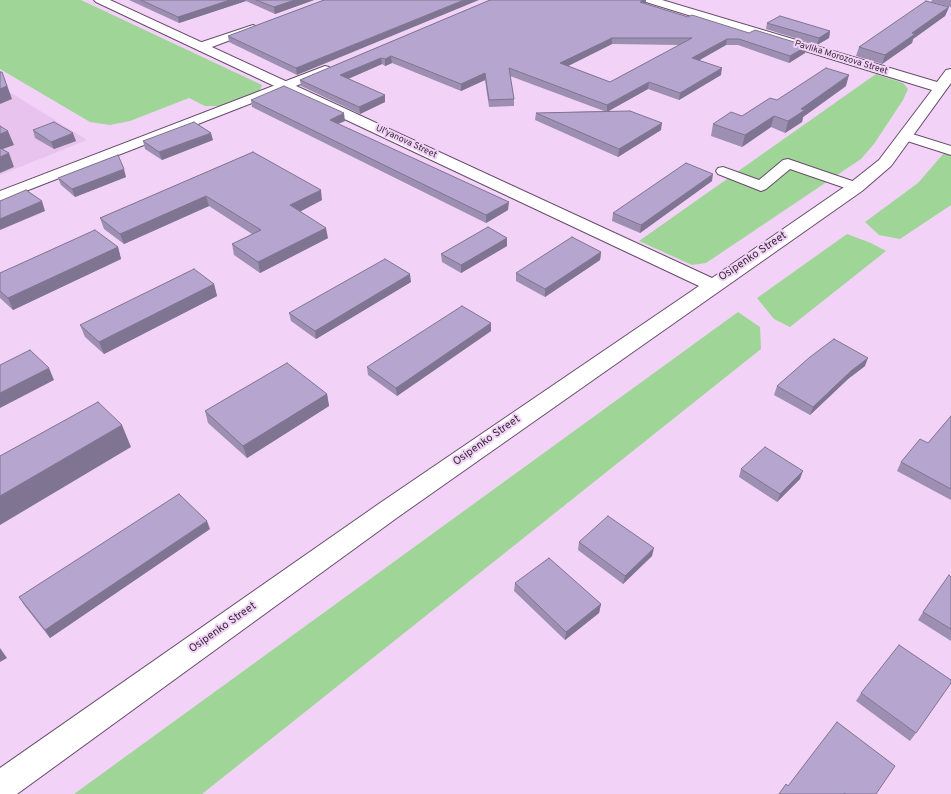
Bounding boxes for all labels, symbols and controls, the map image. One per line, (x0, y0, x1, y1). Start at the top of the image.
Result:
street label: Pavlika Morozova Street (793, 39, 889, 77)
street label: Ul'yanova Street (374, 123, 438, 161)
street label: Osipenko Street (717, 229, 789, 285)
street label: Osipenko Street (451, 413, 523, 469)
street label: Osipenko Street (187, 600, 259, 656)

